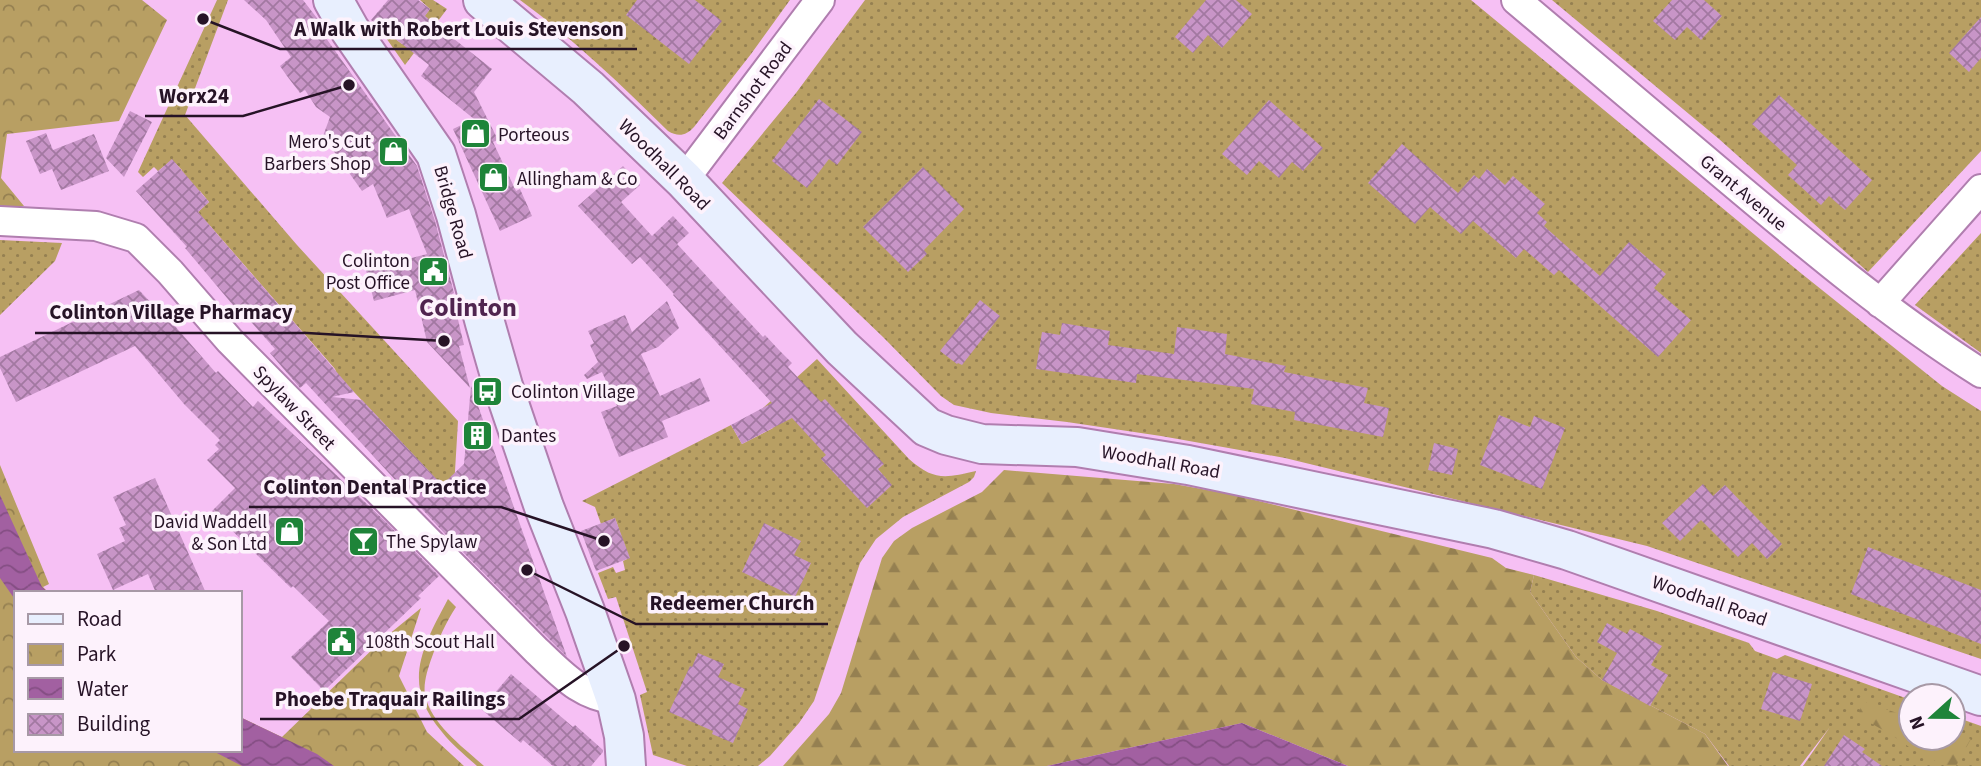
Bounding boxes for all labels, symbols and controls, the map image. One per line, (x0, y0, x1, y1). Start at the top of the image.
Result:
callout: A Walk with Robert Louis Stevenson (280, 7, 637, 49)
text: A Walk with Robert Louis Stevenson (293, 14, 624, 44)
street label: Barnshot Road (707, 36, 799, 146)
callout: Worx24 (145, 74, 243, 116)
text: Worx24 (159, 81, 229, 111)
street label: Woodhall Road (612, 113, 716, 217)
shop icon: Porteous (458, 117, 492, 151)
place label: Porteous (498, 122, 569, 149)
place label: Mero's Cut Barbers Shop (264, 129, 372, 178)
shop icon: Mero's Cut Barbers Shop (377, 135, 411, 169)
street label: Grant Avenue (1694, 149, 1793, 238)
shop icon: Allingham & Co (477, 161, 511, 195)
street label: Bridge Road (426, 162, 479, 262)
place label: Allingham & Co (517, 166, 638, 193)
place label: Colinton Post Office (326, 248, 410, 297)
public building icon: Colinton Post Office (416, 254, 450, 288)
district label: Colinton (419, 289, 517, 326)
callout: Colinton Village Pharmacy (35, 291, 307, 333)
text: Colinton Village Pharmacy (49, 297, 293, 327)
street label: Spylaw Street (246, 359, 342, 457)
bus stop icon: Colinton Village (471, 374, 505, 408)
place label: Colinton Village (511, 379, 635, 406)
building icon: Dantes (461, 418, 495, 452)
place label: Dantes (501, 423, 556, 450)
street label: Woodhall Road (1099, 439, 1222, 486)
callout: Colinton Dental Practice (249, 465, 501, 507)
text: Colinton Dental Practice (263, 472, 487, 502)
place label: David Waddell & Son Ltd (153, 509, 267, 558)
shop icon: David Waddell & Son Ltd (273, 515, 307, 549)
bar icon: The Spylaw (346, 524, 380, 558)
place label: The Spylaw (386, 529, 478, 556)
street label: Woodhall Road (1648, 569, 1771, 634)
callout: Redeemer Church (636, 582, 828, 624)
text: Redeemer Church (650, 588, 814, 618)
legend (14, 591, 242, 752)
text: Road (77, 604, 122, 634)
public building icon: 108th Scout Hall (325, 624, 359, 658)
place label: 108th Scout Hall (365, 629, 495, 656)
text: Park (77, 639, 117, 669)
text: Water (77, 674, 129, 704)
callout: Phoebe Traquair Railings (260, 677, 519, 719)
north arrow (1897, 682, 1967, 752)
text: Phoebe Traquair Railings (274, 684, 506, 714)
text: Building (77, 709, 151, 739)
text: N (1903, 712, 1932, 733)

